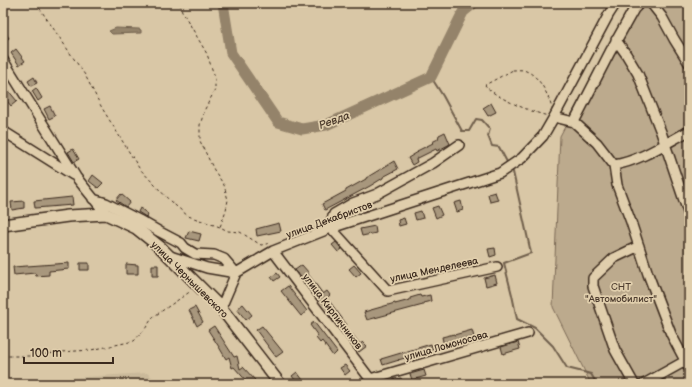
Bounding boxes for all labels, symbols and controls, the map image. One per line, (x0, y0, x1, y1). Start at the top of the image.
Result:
water label: Ревда (317, 109, 352, 132)
street label: улица Декабристов (285, 199, 375, 241)
street label: улица Чернышевского (148, 239, 230, 321)
street label: улица Менделеева (389, 255, 479, 285)
street label: улица Кирпичников (300, 271, 365, 352)
park label: СНТ "Автомобилист" (585, 281, 657, 305)
street label: улица Ломоносова (403, 328, 489, 364)
scale bar (24, 339, 113, 365)
text: 100 m (30, 346, 62, 361)

